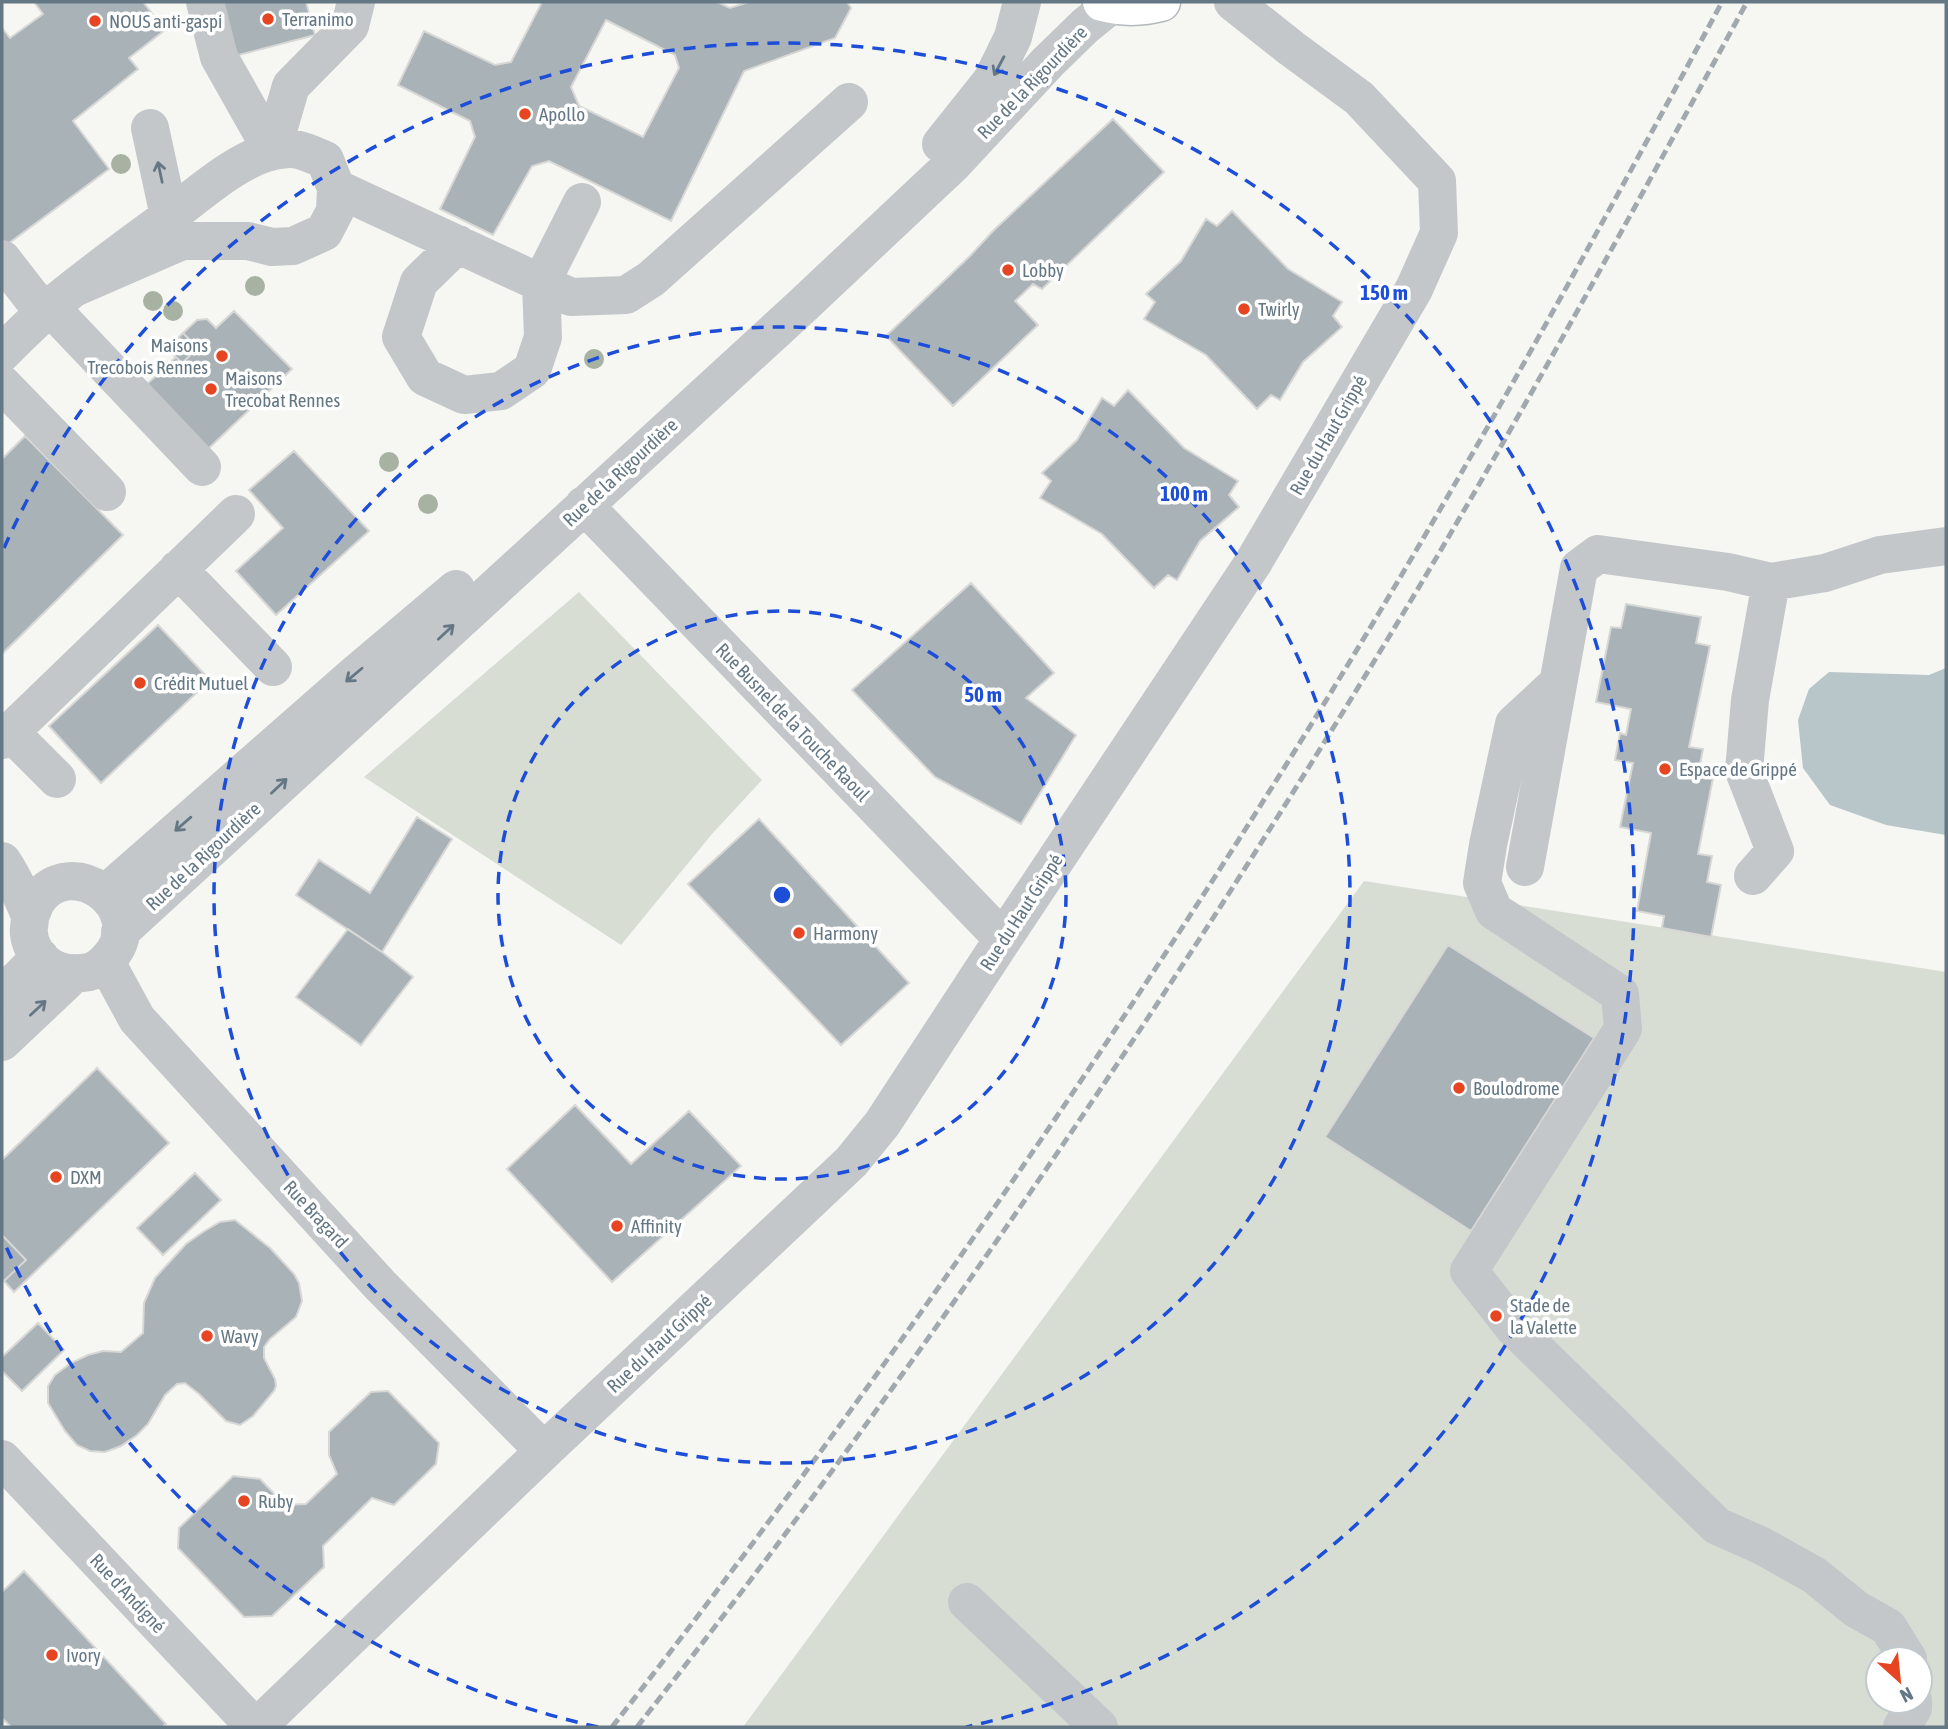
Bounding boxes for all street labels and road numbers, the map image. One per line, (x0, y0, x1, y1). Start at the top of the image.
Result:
street label: Rue de la Rigourdière (973, 21, 1091, 143)
street label: Rue du Haut Grippé (1285, 371, 1371, 499)
street label: Rue de la Rigourdière (558, 413, 682, 531)
street label: Rue Busnel de la Touche Raoul (712, 638, 874, 806)
street label: Rue de la Rigourdière (141, 797, 265, 915)
street label: Rue du Haut Grippé (975, 850, 1067, 974)
street label: Rue Bragard (279, 1176, 353, 1252)
street label: Rue du Haut Grippé (602, 1289, 716, 1397)
street label: Rue d'Andigné (86, 1549, 170, 1637)

